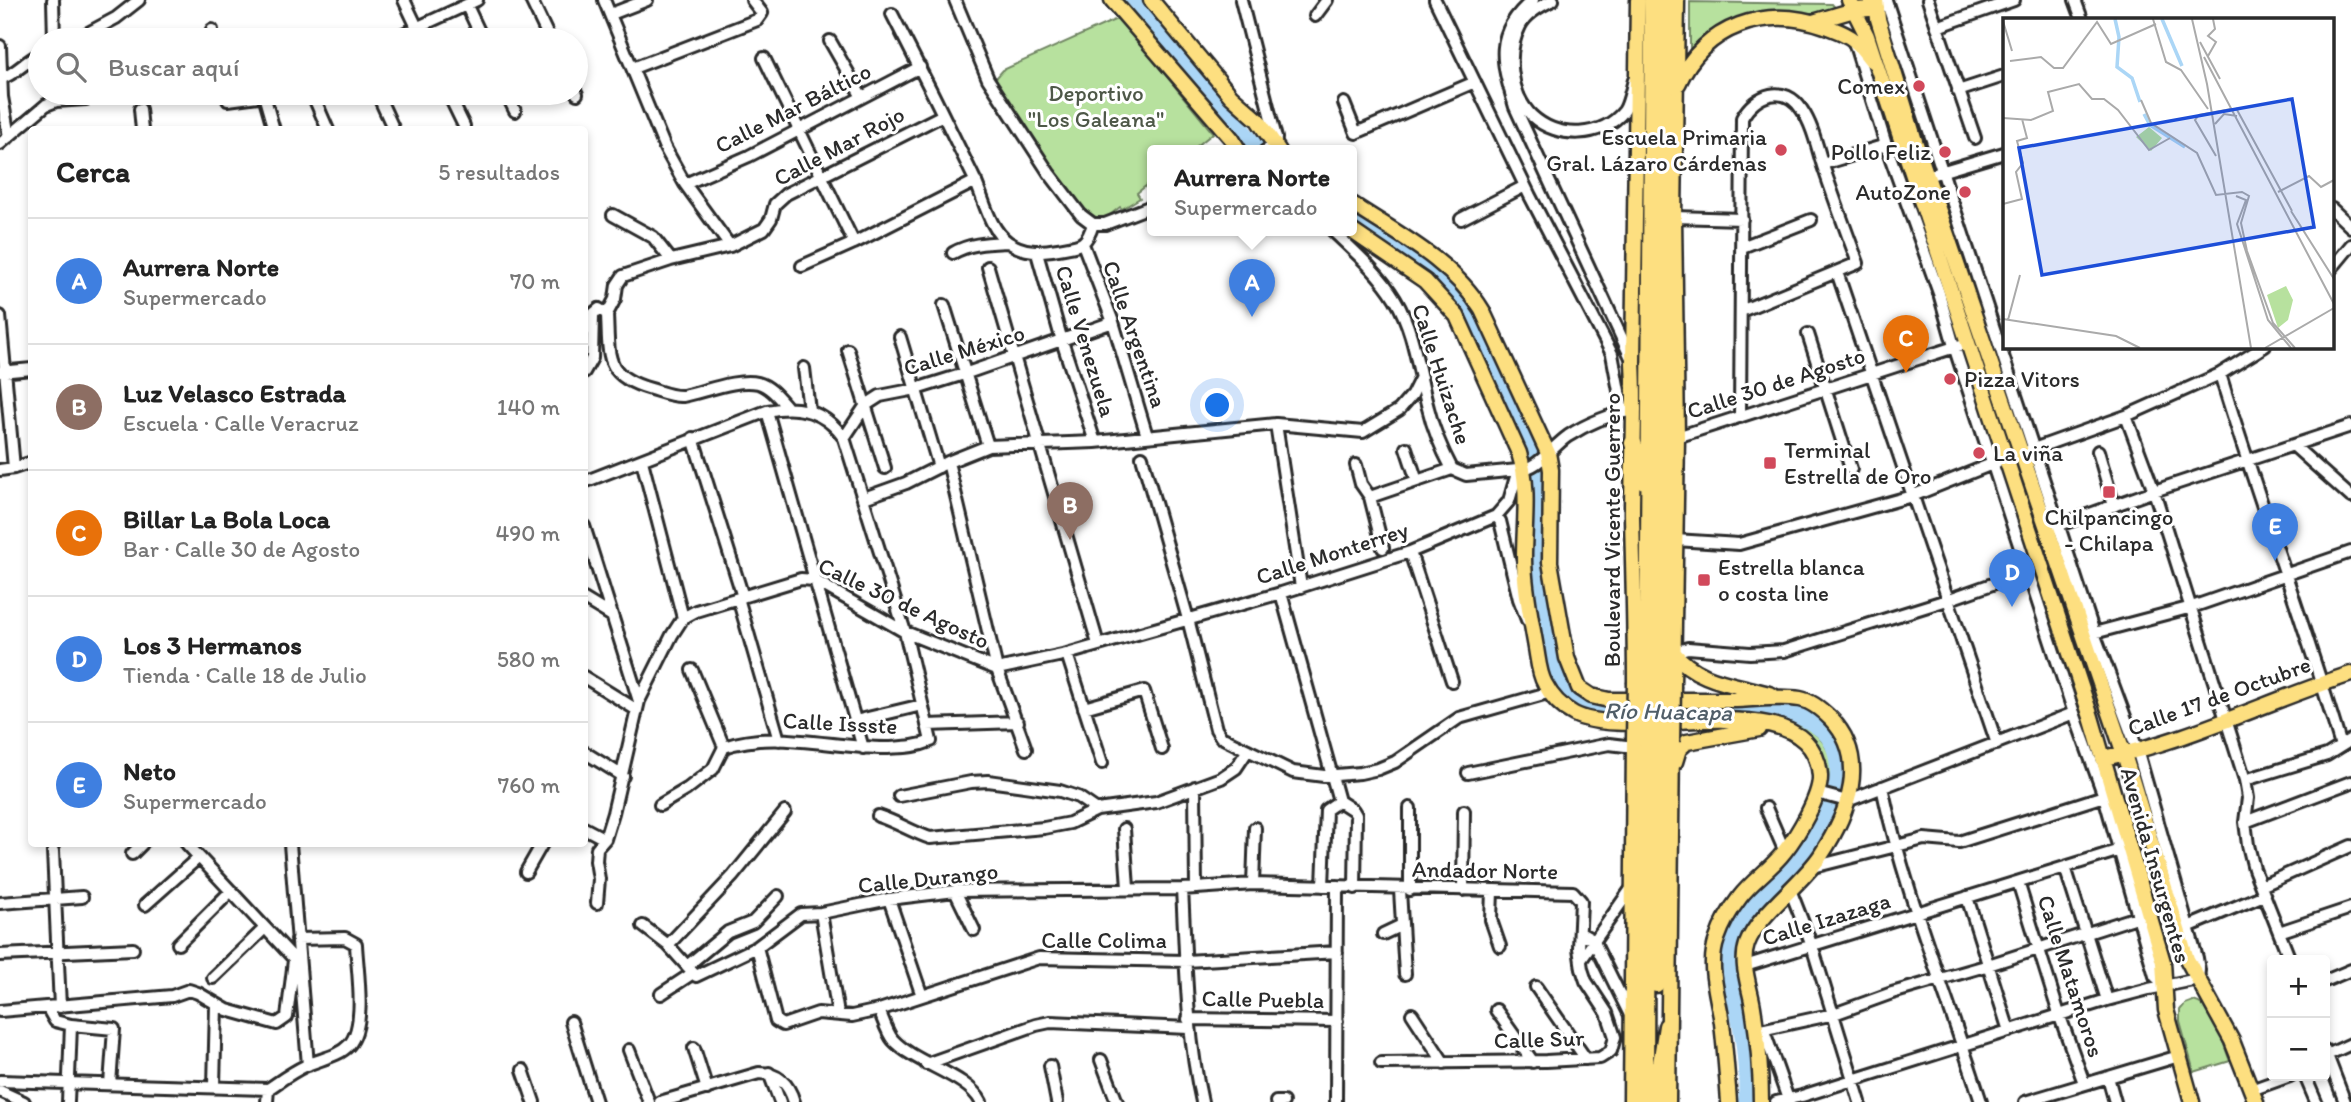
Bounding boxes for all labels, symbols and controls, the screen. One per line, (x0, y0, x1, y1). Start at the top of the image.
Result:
inset map (2003, 18, 2334, 348)
search box (28, 28, 588, 105)
icon: search (52, 48, 90, 86)
text: Buscar aquí (108, 51, 239, 83)
street label: Calle Mar Báltico (710, 57, 876, 159)
place label: Comex (1837, 72, 1905, 100)
marker: Comex (1911, 78, 1927, 94)
park label: Deportivo "Los Galeana" (1028, 79, 1164, 133)
street label: Calle Mar Rojo (769, 100, 909, 192)
place label: Escuela Primaria Gral. Lázaro Cárdenas (1546, 123, 1767, 177)
place label: Pollo Feliz (1831, 138, 1931, 166)
marker: Escuela Primaria Gral. Lázaro Cárdenas (1773, 142, 1789, 158)
marker: Pollo Feliz (1937, 144, 1953, 160)
popup (1147, 145, 1357, 236)
text: Cerca (56, 153, 130, 190)
text: 5 resultados (438, 158, 560, 186)
text: Aurrera Norte (1174, 161, 1330, 193)
place label: AutoZone (1855, 178, 1951, 206)
marker: AutoZone (1957, 184, 1973, 200)
text: Supermercado (1174, 193, 1318, 221)
text: Aurrera Norte (123, 251, 279, 283)
street label: Calle Argentina (1097, 257, 1173, 411)
pin: A (1229, 259, 1275, 317)
street label: Calle Venezuela (1050, 262, 1122, 420)
text: A (72, 267, 86, 295)
text: 70 m (510, 267, 560, 295)
text: Supermercado (123, 283, 267, 311)
street label: Calle Huizache (1406, 300, 1478, 448)
pin: C (1883, 315, 1929, 373)
street label: Calle México (900, 318, 1028, 382)
street label: Calle 30 de Agosto (1684, 341, 1868, 425)
place label: Pizza Vitors (1964, 365, 2080, 393)
marker: Pizza Vitors (1942, 371, 1958, 387)
text: Luz Velasco Estrada (123, 377, 346, 409)
your location (1200, 388, 1234, 422)
text: B (72, 393, 86, 421)
text: 140 m (497, 393, 560, 421)
street label: Boulevard Vicente Guerrero (1598, 393, 1626, 667)
text: Escuela · Calle Veracruz (123, 409, 359, 437)
place label: Terminal Estrella de Oro (1784, 436, 1932, 490)
place label: La viña (1993, 439, 2063, 467)
marker: La viña (1971, 445, 1987, 461)
marker: Terminal Estrella de Oro (1762, 455, 1778, 471)
pin: B (1047, 482, 1093, 540)
marker: Chilpancingo - Chilapa (2101, 484, 2117, 500)
text: Billar La Bola Loca (123, 503, 330, 535)
place label: Chilpancingo - Chilapa (2045, 503, 2173, 557)
pin: E (2252, 503, 2298, 561)
street label: Calle Monterrey (1252, 515, 1412, 591)
text: C (72, 519, 86, 547)
text: 490 m (495, 519, 560, 547)
text: Bar · Calle 30 de Agosto (123, 535, 360, 563)
pin: D (1989, 549, 2035, 607)
street label: Calle 30 de Agosto (814, 551, 994, 655)
place label: Estrella blanca o costa line (1718, 553, 1865, 607)
marker: Estrella blanca o costa line (1696, 572, 1712, 588)
text: Los 3 Hermanos (123, 629, 302, 661)
text: D (71, 645, 87, 673)
text: 580 m (497, 645, 560, 673)
street label: Calle 17 de Octubre (2124, 650, 2314, 742)
text: Tienda · Calle 18 de Julio (123, 661, 367, 689)
water label: Río Huacapa (1604, 695, 1733, 727)
street label: Calle Issste (782, 706, 898, 740)
text: Neto (123, 755, 176, 787)
street label: Avenida Insurgentes (2115, 764, 2197, 966)
text: E (73, 771, 85, 799)
text: 760 m (498, 771, 560, 799)
text: Supermercado (123, 787, 267, 815)
street label: Andador Norte (1412, 855, 1558, 885)
street label: Calle Durango (857, 857, 999, 899)
street label: Calle Izazaga (1758, 886, 1894, 952)
street label: Calle Matamoros (2032, 891, 2110, 1061)
street label: Calle Colima (1041, 926, 1167, 954)
map controls (2267, 955, 2330, 1081)
button: + (2267, 955, 2330, 1018)
street label: Calle Puebla (1201, 984, 1325, 1014)
button: − (2267, 1018, 2330, 1081)
street label: Calle Sur (1493, 1023, 1585, 1055)

